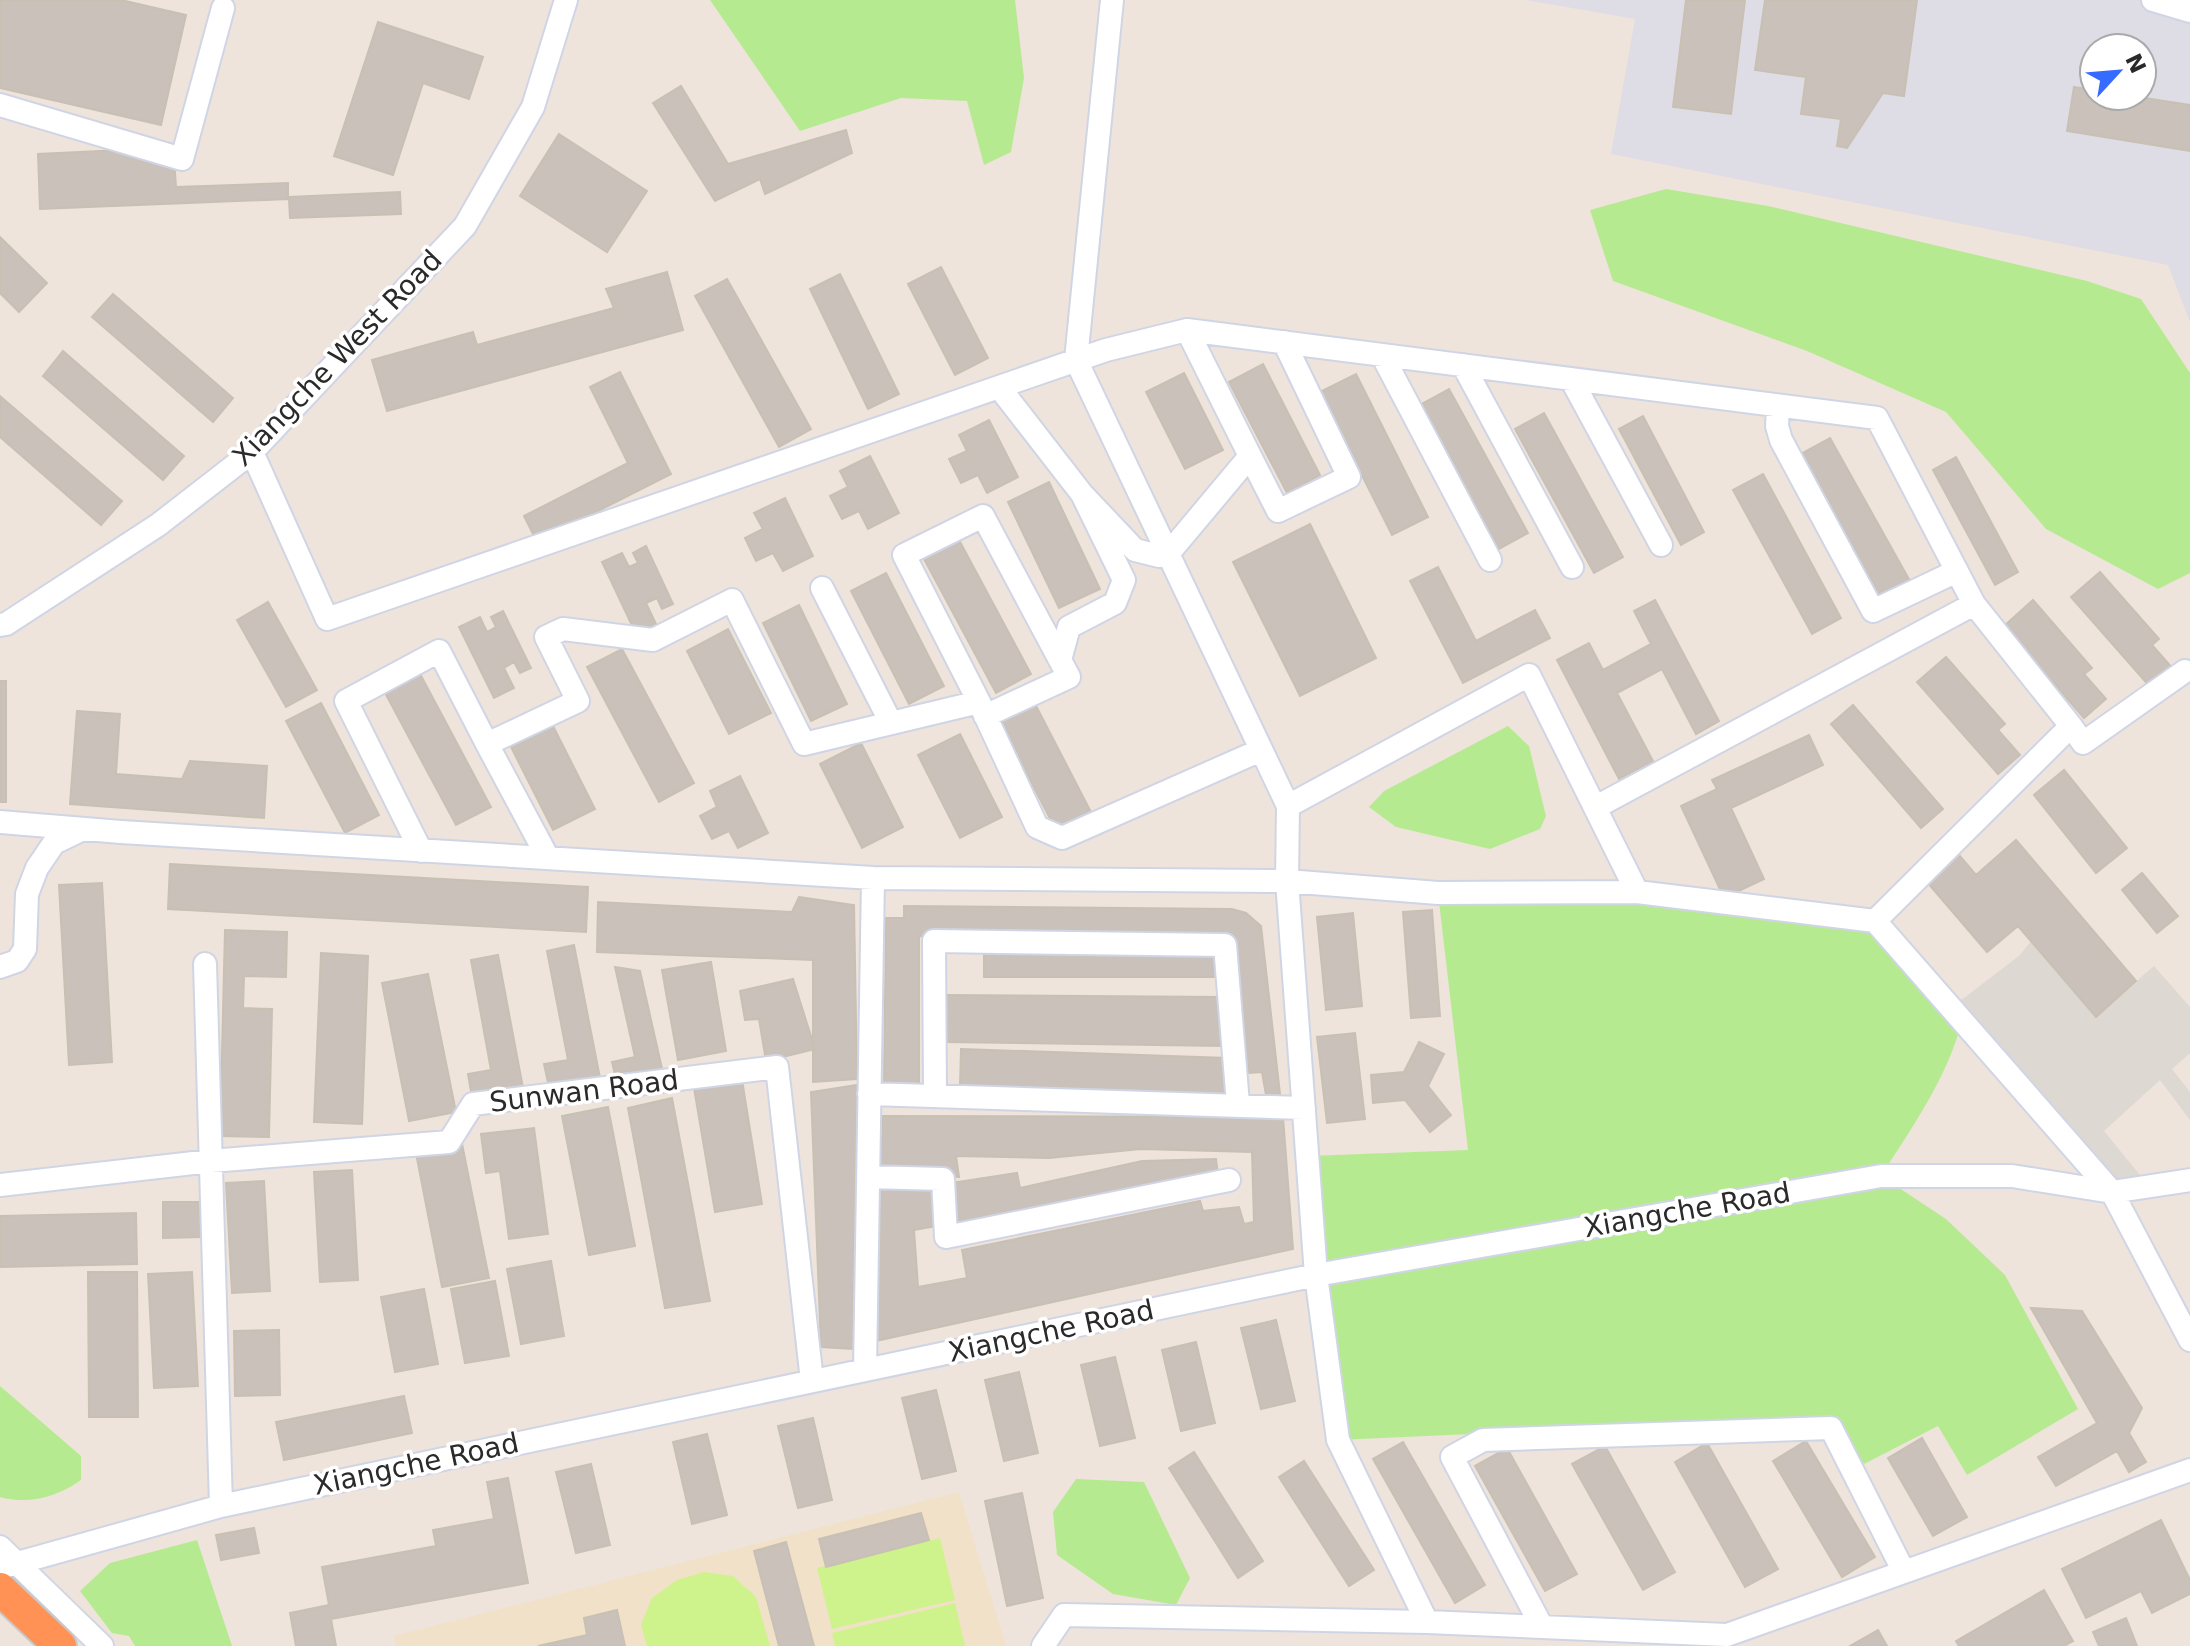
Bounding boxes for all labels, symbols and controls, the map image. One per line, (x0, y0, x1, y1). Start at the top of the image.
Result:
north arrow (2078, 32, 2158, 112)
text: N (2120, 50, 2151, 77)
street label: Xiangche West Road (225, 243, 449, 473)
street label: Sunwan Road (488, 1063, 680, 1119)
street label: Xiangche Road (1581, 1176, 1793, 1244)
street label: Xiangche Road (945, 1293, 1157, 1369)
street label: Xiangche Road (310, 1426, 522, 1502)

